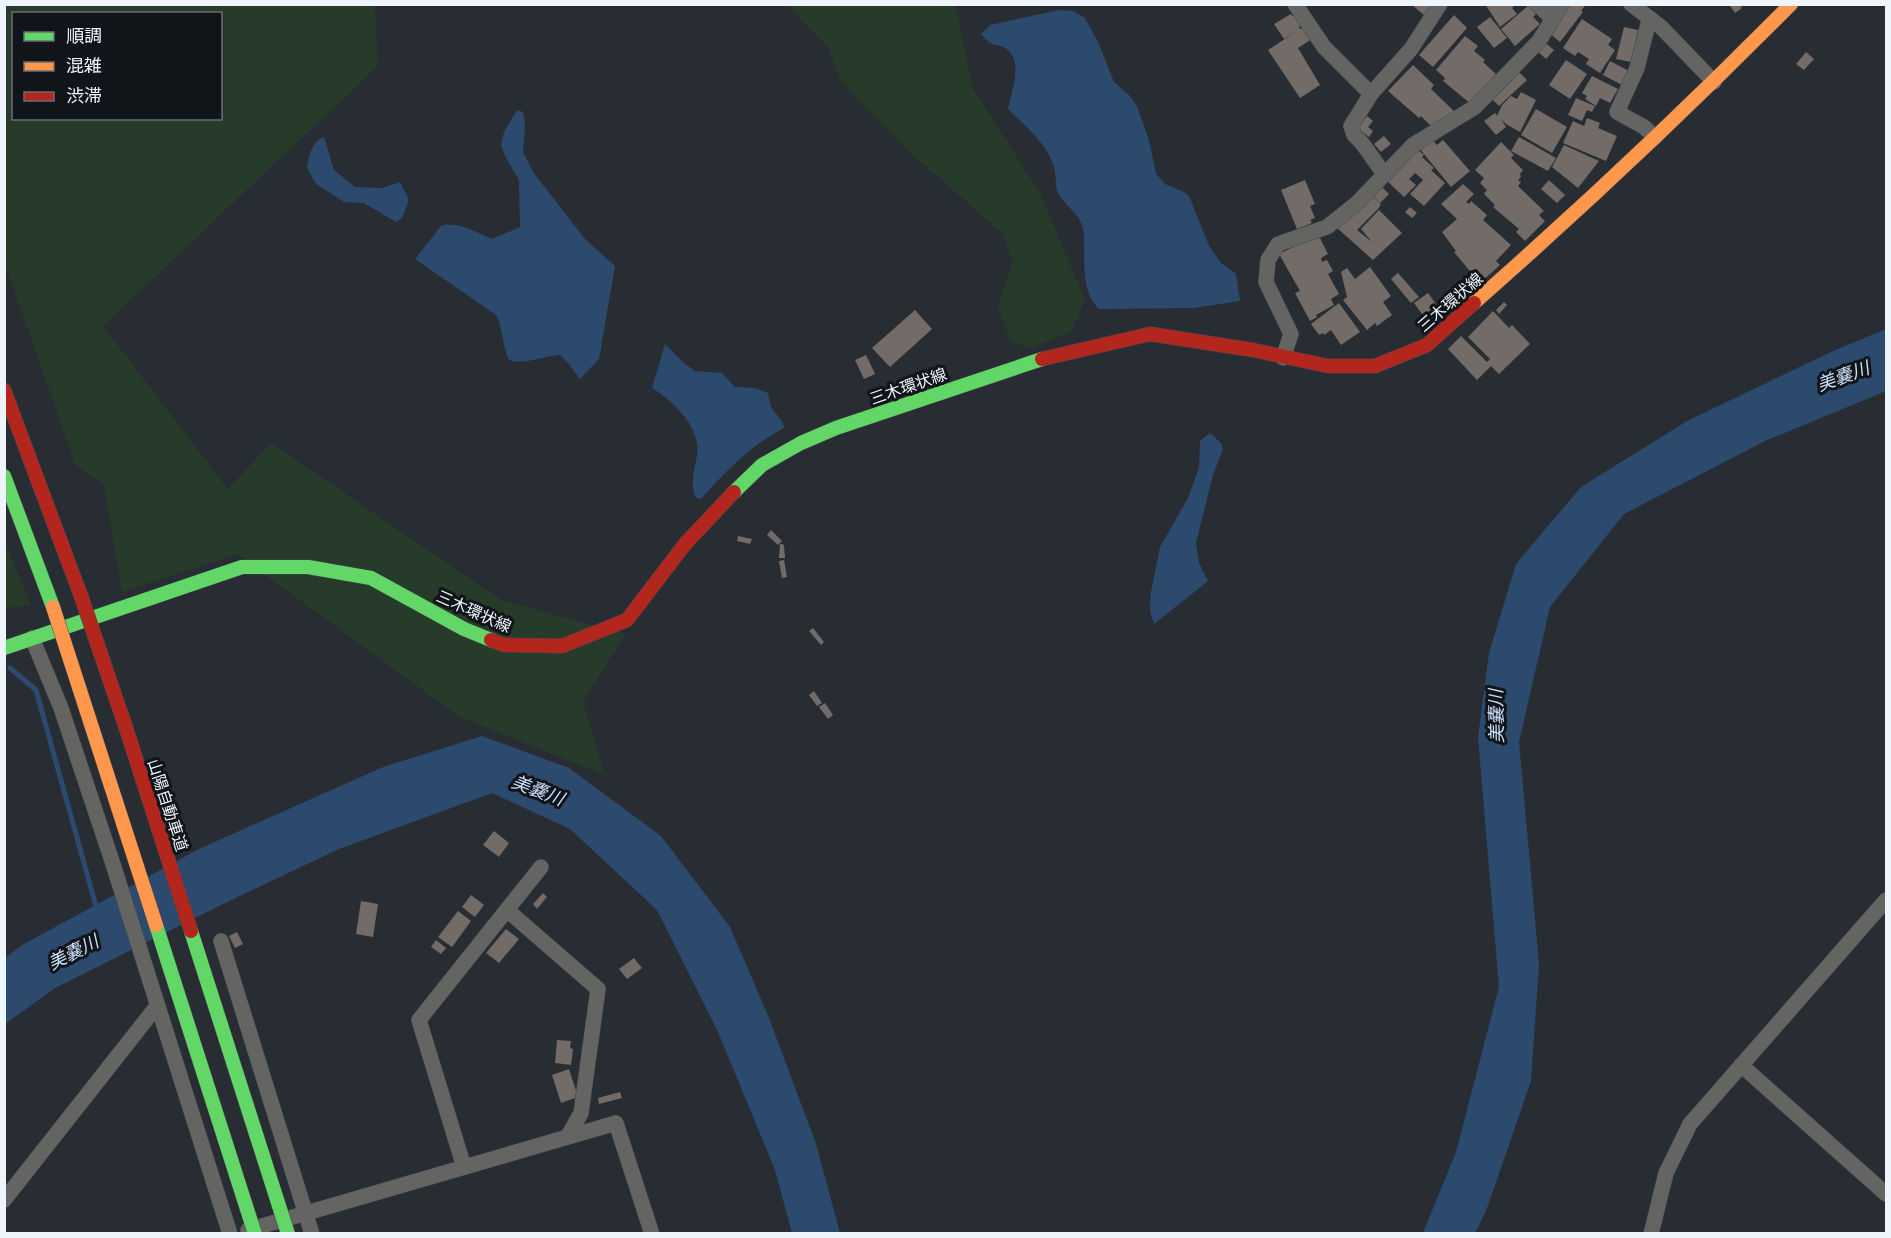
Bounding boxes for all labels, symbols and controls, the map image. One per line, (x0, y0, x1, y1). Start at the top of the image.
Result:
legend (12, 12, 222, 120)
text: 順調 (66, 24, 102, 47)
text: 混雑 (66, 54, 102, 77)
text: 渋滞 (66, 84, 102, 107)
street label: 三木環状線 (1413, 268, 1487, 336)
water label: 美嚢川 (1814, 355, 1874, 396)
street label: 三木環状線 (867, 364, 949, 408)
street label: 三木環状線 (433, 586, 515, 636)
water label: 美嚢川 (1484, 687, 1508, 743)
street label: 山陽自動車道 (144, 756, 192, 854)
water label: 美嚢川 (509, 770, 569, 811)
water label: 美嚢川 (44, 929, 104, 975)

